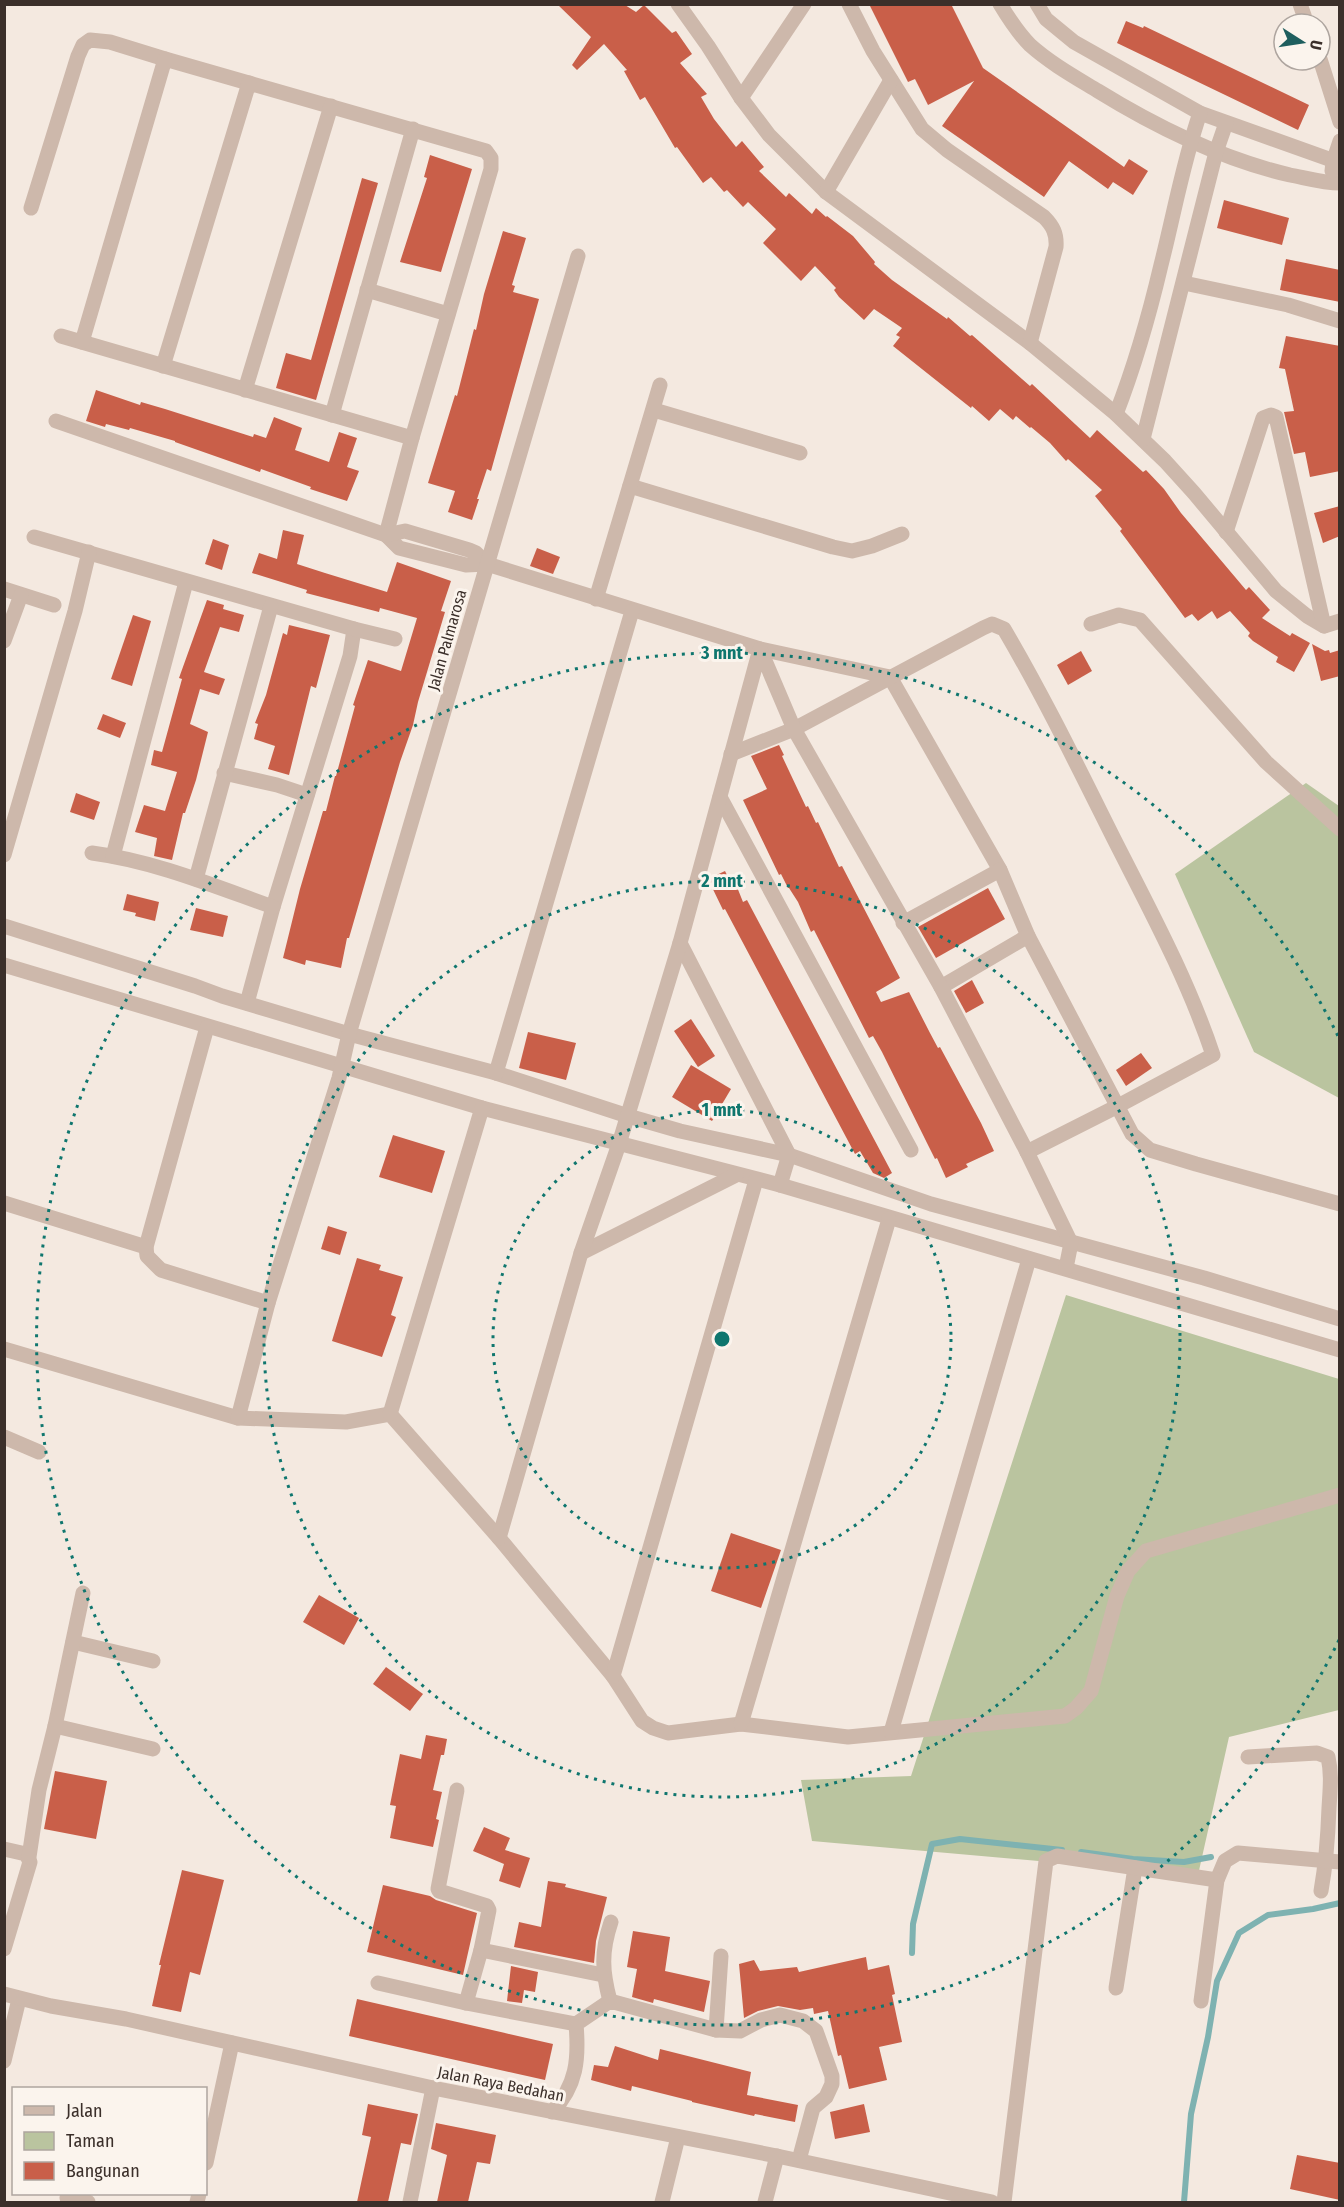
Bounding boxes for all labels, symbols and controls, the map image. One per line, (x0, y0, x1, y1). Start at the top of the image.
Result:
north arrow (1272, 12, 1332, 72)
text: U (1306, 38, 1326, 52)
street label: Jalan Palmarosa (424, 587, 470, 693)
text: 3 mnt (700, 642, 744, 664)
text: 2 mnt (700, 870, 743, 892)
text: 1 mnt (702, 1099, 743, 1121)
centre of rings (712, 1329, 732, 1349)
street label: Jalan Raya Bedahan (436, 2062, 566, 2106)
legend (12, 2087, 207, 2195)
text: Jalan (66, 2100, 103, 2122)
text: Taman (66, 2130, 114, 2152)
text: Bangunan (66, 2160, 140, 2182)

